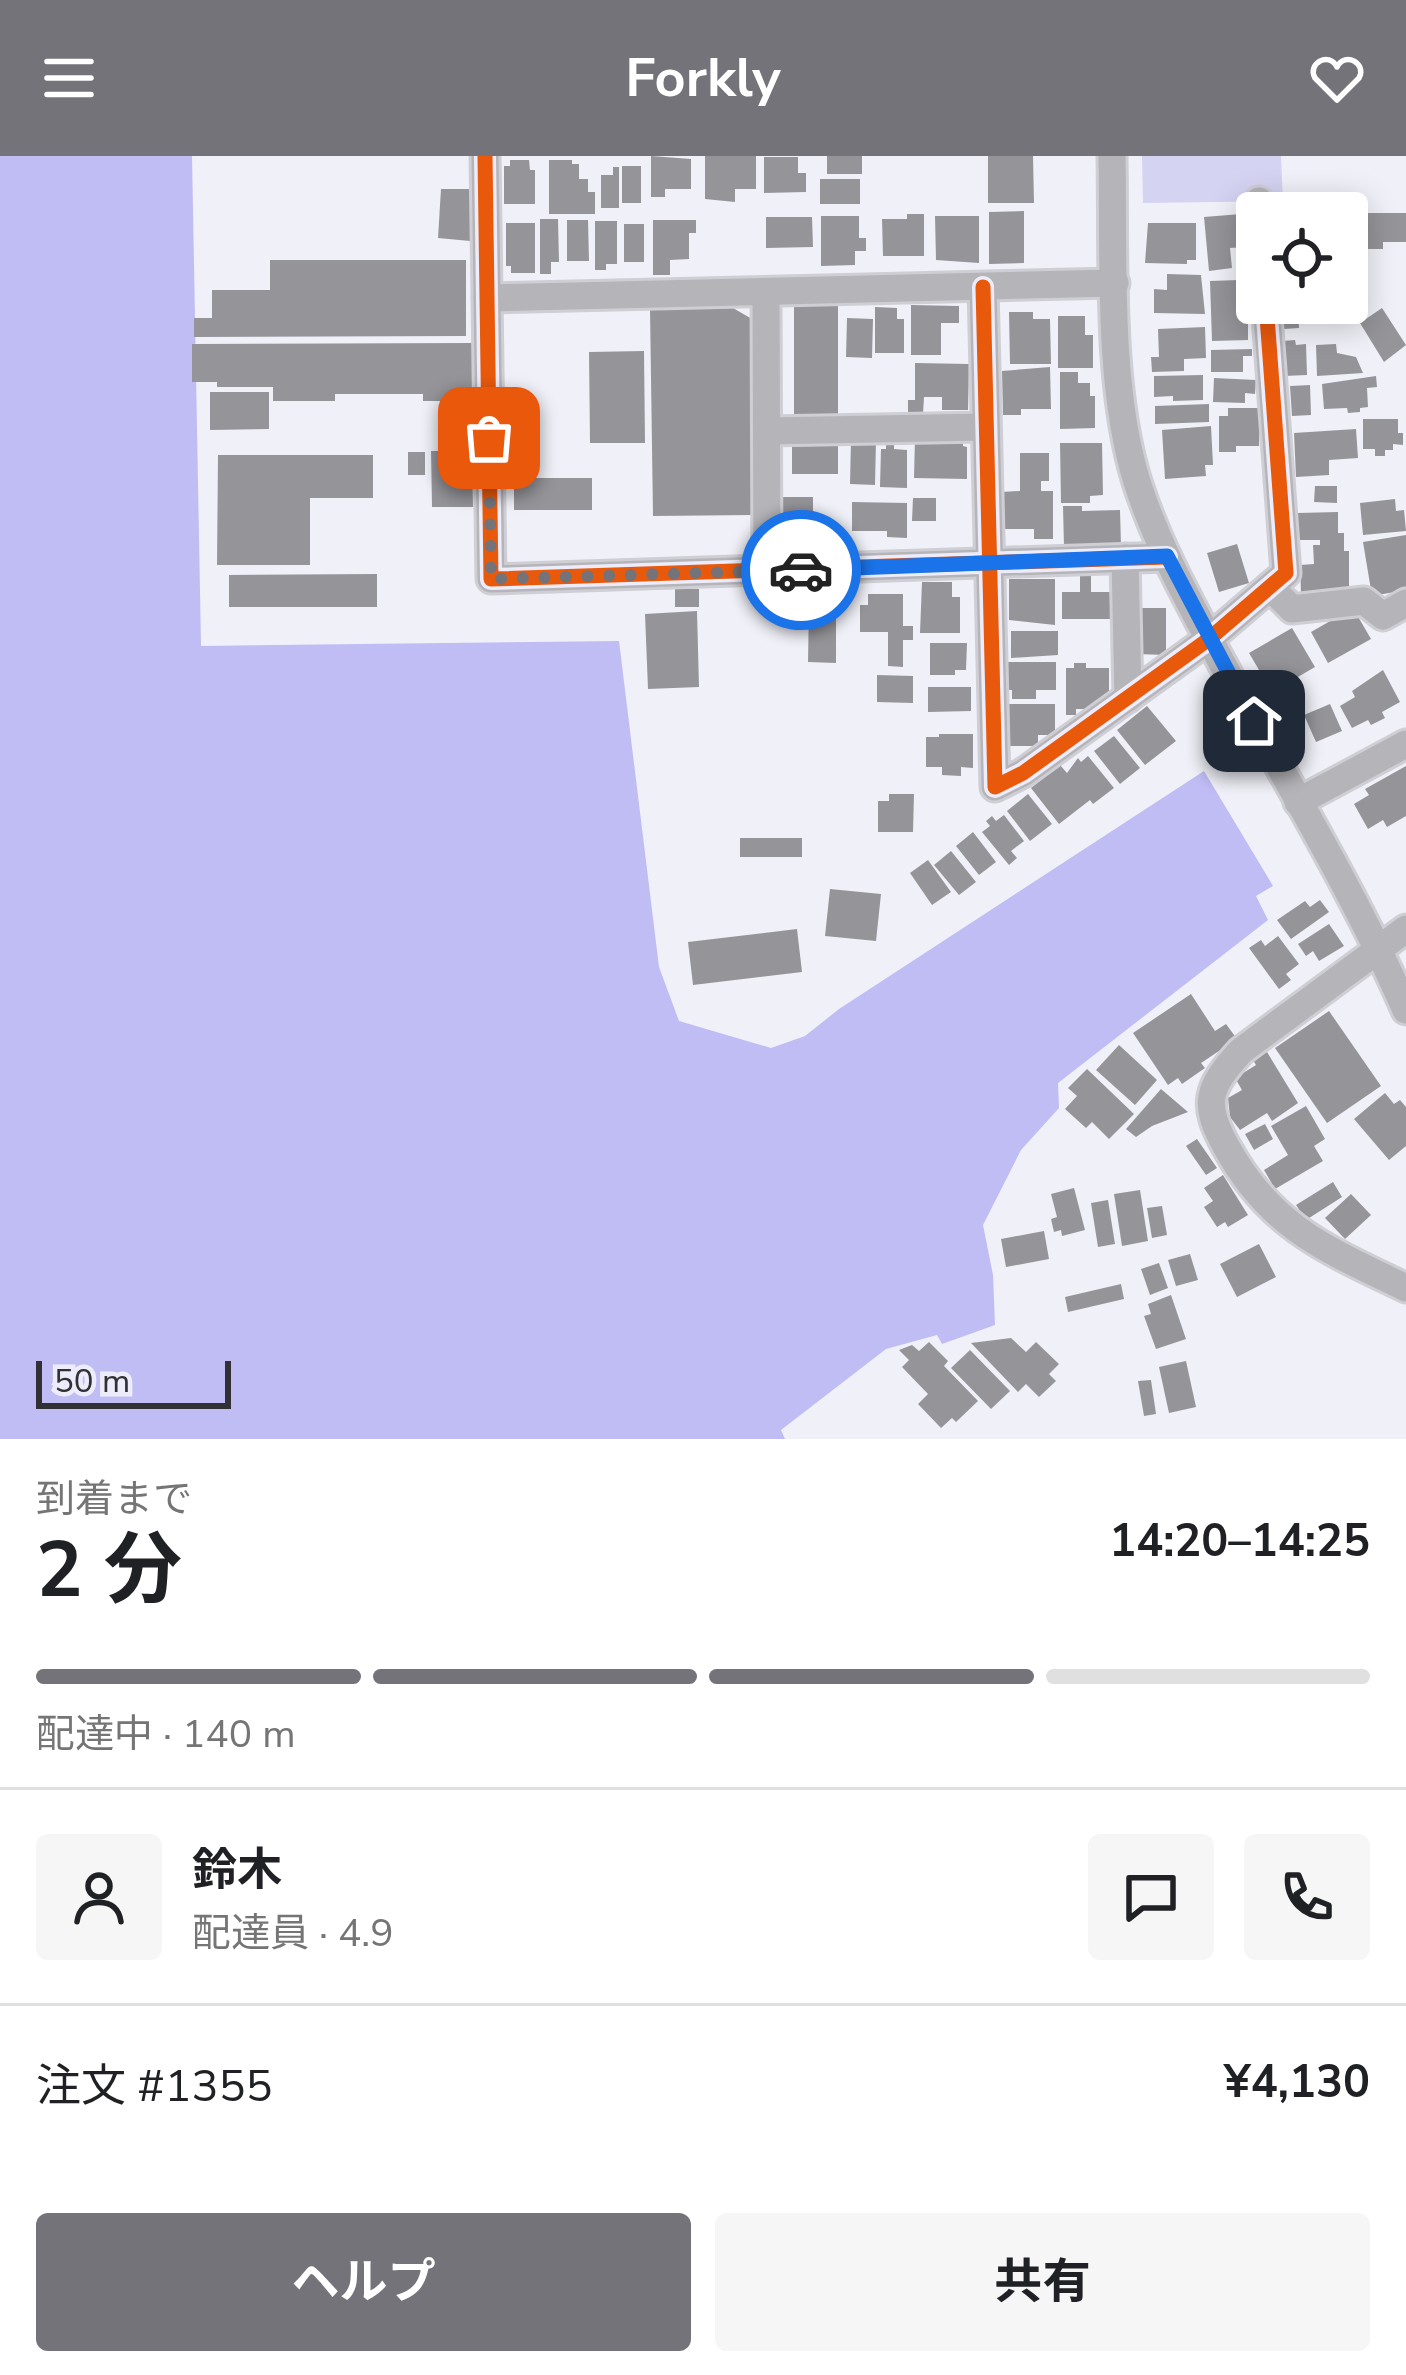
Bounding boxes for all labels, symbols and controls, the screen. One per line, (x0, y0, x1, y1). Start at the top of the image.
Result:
text: Forkly (625, 41, 781, 115)
icon: menu (36, 45, 102, 111)
icon: heart (1304, 45, 1370, 111)
map controls (1236, 192, 1368, 324)
button: locate (1236, 192, 1368, 324)
pin (438, 387, 540, 489)
icon: bag (456, 405, 522, 471)
courier (741, 510, 861, 630)
icon: car (768, 537, 834, 603)
pin (1203, 670, 1305, 772)
icon: home (1221, 688, 1287, 754)
scale bar (36, 1355, 231, 1408)
text: 50 m (54, 1359, 130, 1404)
text: 到着まで (36, 1473, 192, 1526)
text: 14:20–14:25 (1109, 1511, 1370, 1572)
text: 2 分 (36, 1517, 182, 1624)
text: 配達中 · 140 m (36, 1708, 296, 1761)
button: person (36, 1834, 162, 1960)
button: chat (1088, 1834, 1214, 1960)
button: phone (1244, 1834, 1370, 1960)
text: 鈴木 (192, 1840, 282, 1901)
text: 配達員 · 4.9 (192, 1907, 394, 1960)
text: ¥4,130 (1224, 2052, 1370, 2113)
text: 注文 #1355 (36, 2056, 273, 2117)
button: ヘルプ (36, 2213, 691, 2351)
button: 共有 (715, 2213, 1370, 2351)

